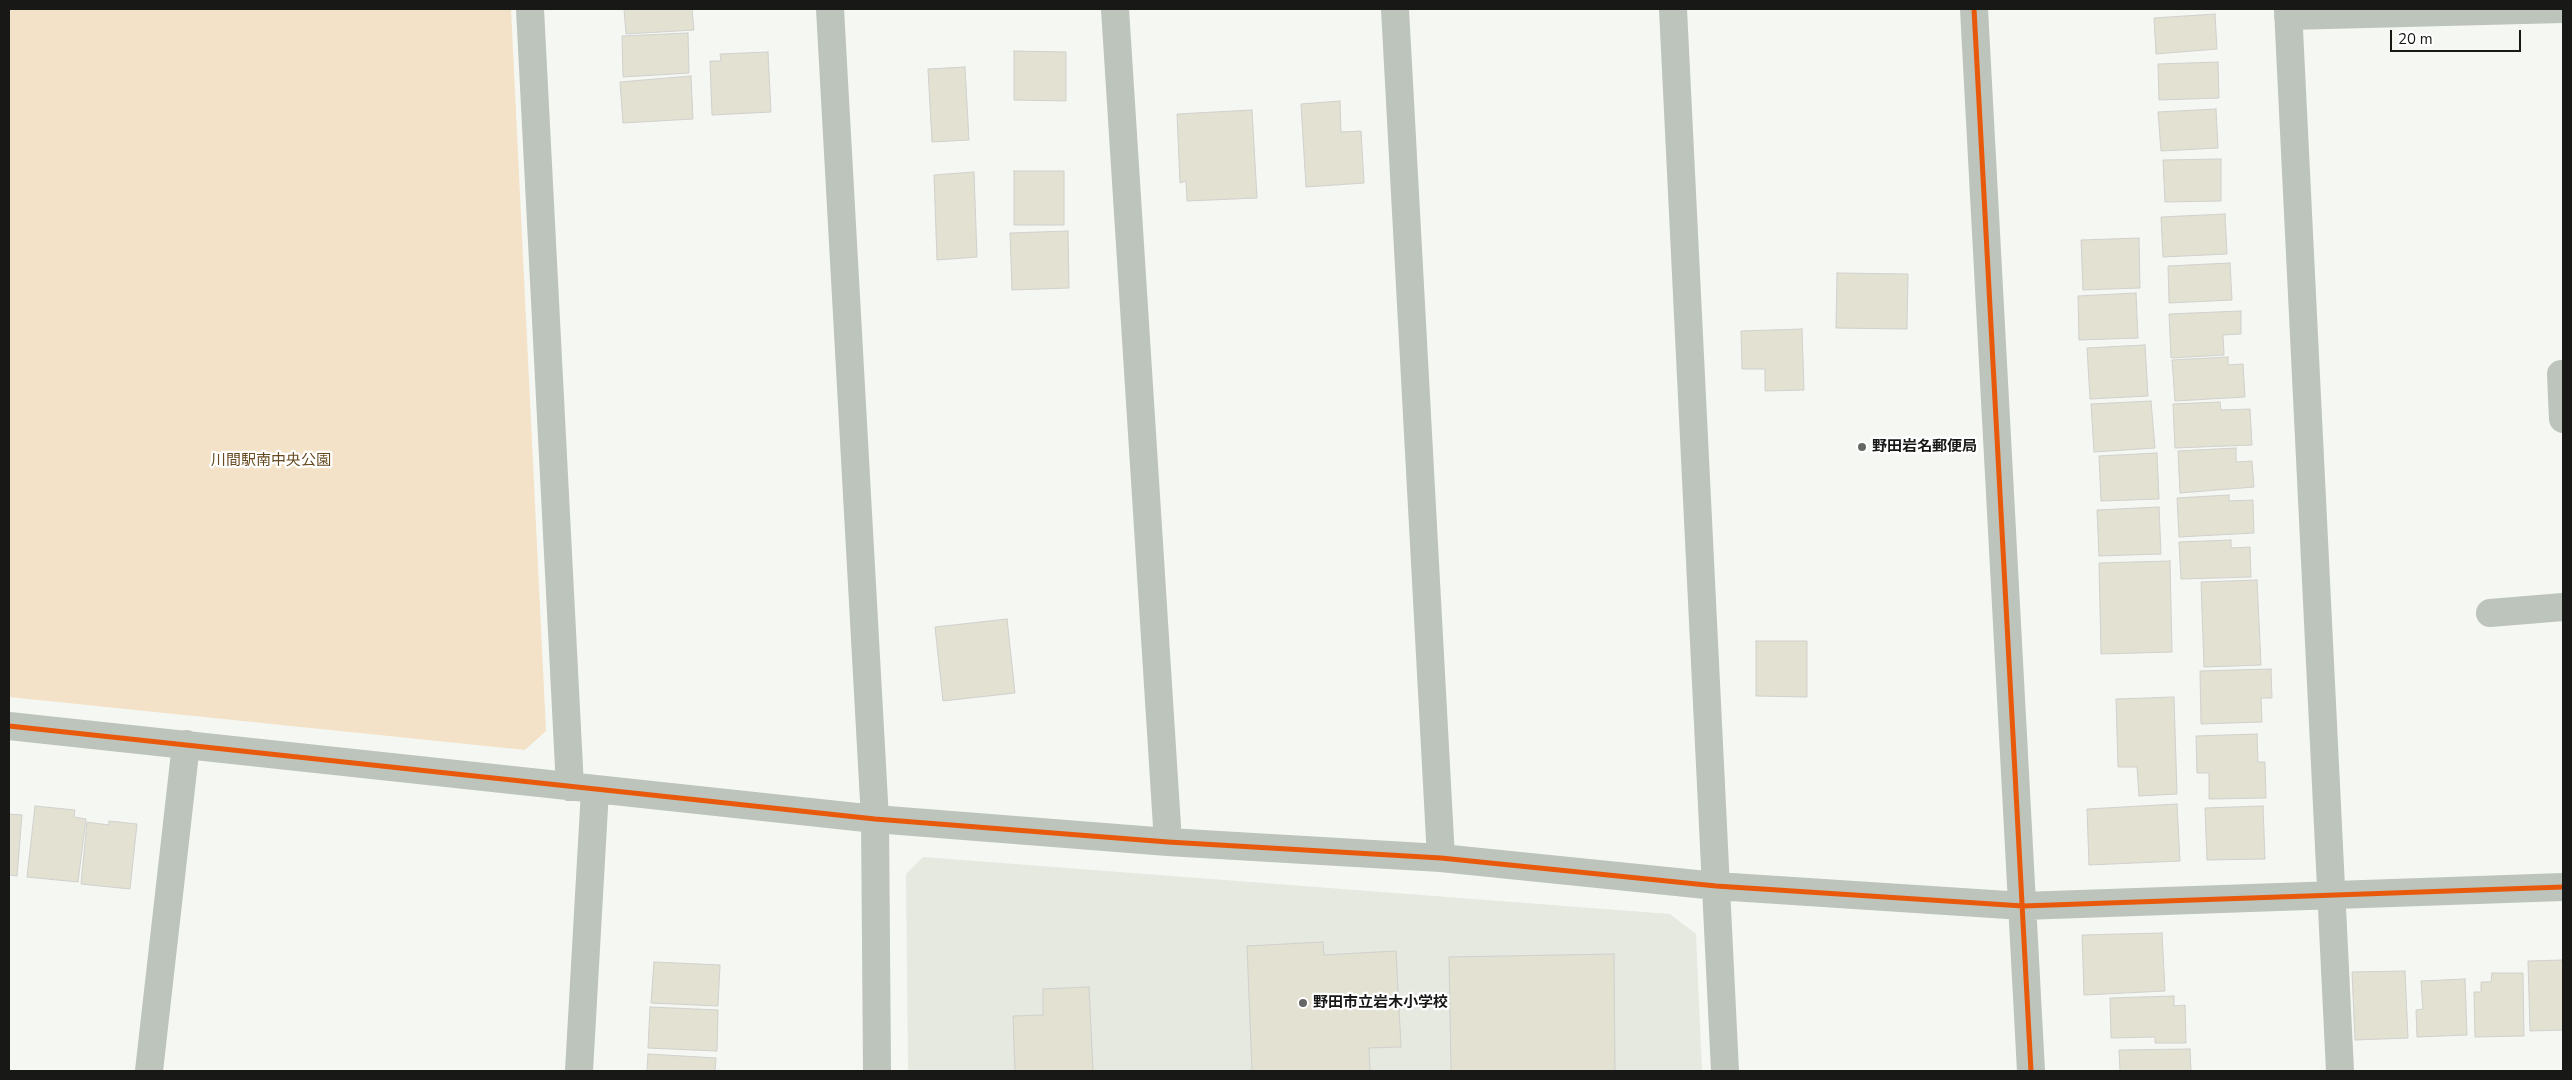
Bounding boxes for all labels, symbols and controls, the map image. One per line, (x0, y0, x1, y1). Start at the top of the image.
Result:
scale bar (2392, 20, 2523, 52)
text: 20 m (2398, 29, 2433, 49)
place label: 野田岩名郵便局 (1872, 438, 1977, 456)
marker: 野田岩名郵便局 (1856, 441, 1868, 453)
park label: 川間駅南中央公園 (211, 452, 331, 470)
place label: 野田市立岩木小学校 (1313, 994, 1448, 1012)
marker: 野田市立岩木小学校 (1297, 997, 1309, 1009)

